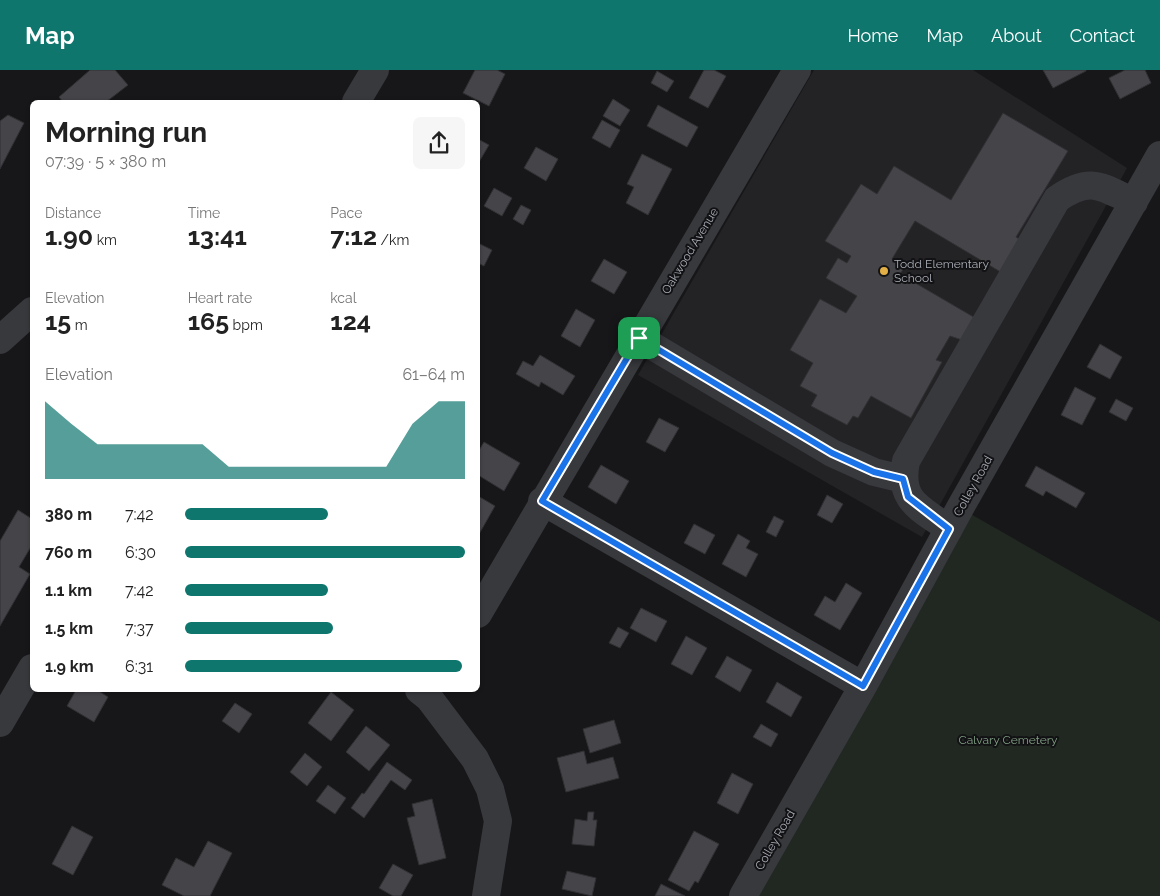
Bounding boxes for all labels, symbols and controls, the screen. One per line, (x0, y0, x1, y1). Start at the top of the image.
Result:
text: Map (25, 21, 75, 50)
text: Home (847, 25, 898, 46)
text: Map (926, 25, 963, 46)
text: About (991, 25, 1042, 46)
text: Contact (1070, 25, 1135, 46)
text: Morning run (45, 116, 207, 149)
button: share (413, 117, 465, 169)
text: 07:39 · 5 × 380 m (45, 152, 166, 171)
text: Distance (45, 205, 101, 221)
text: Time (188, 205, 220, 221)
text: Pace (330, 205, 362, 221)
street label: Oakwood Avenue (659, 205, 721, 297)
text: 1.90 (45, 221, 93, 251)
text: 13:41 (188, 221, 247, 251)
text: 7:12 (330, 221, 377, 251)
text: km (93, 232, 117, 248)
text: /km (377, 232, 409, 248)
place label: Todd Elementary School (894, 257, 990, 285)
marker: Todd Elementary School (878, 265, 890, 277)
text: Elevation (45, 290, 104, 306)
text: Heart rate (188, 290, 252, 306)
text: kcal (330, 290, 357, 306)
text: 15 (45, 306, 71, 336)
text: 165 (188, 306, 229, 336)
text: 124 (330, 306, 371, 336)
text: m (71, 317, 88, 333)
text: bpm (229, 317, 263, 333)
pin (618, 317, 660, 359)
icon: arrive (625, 324, 653, 352)
text: Elevation (45, 365, 113, 384)
text: 61–64 m (402, 365, 465, 384)
street label: Colley Road (951, 453, 995, 519)
text: 380 m (45, 505, 92, 524)
text: 7:42 (125, 505, 154, 524)
text: 760 m (45, 543, 92, 562)
text: 6:30 (125, 543, 156, 562)
text: 1.1 km (45, 581, 92, 600)
text: 7:42 (125, 581, 154, 600)
text: 1.5 km (45, 619, 93, 638)
text: 7:37 (125, 619, 154, 638)
text: 1.9 km (45, 657, 94, 676)
text: 6:31 (125, 657, 153, 676)
park label: Calvary Cemetery (958, 733, 1058, 747)
street label: Colley Road (752, 808, 798, 872)

